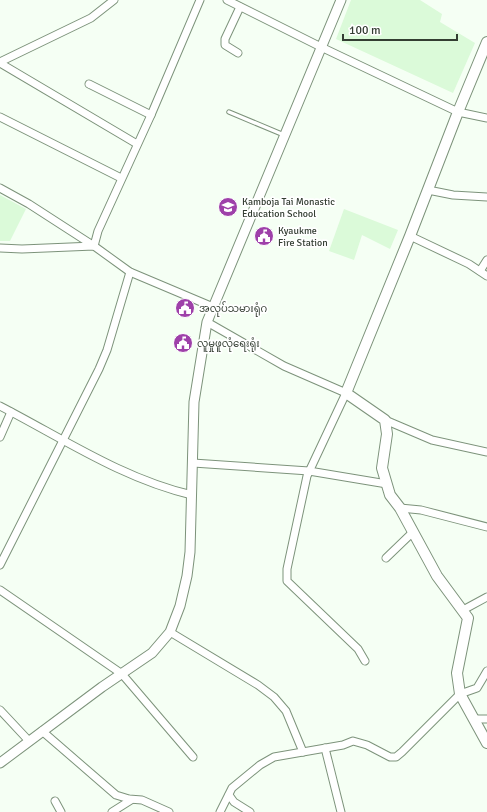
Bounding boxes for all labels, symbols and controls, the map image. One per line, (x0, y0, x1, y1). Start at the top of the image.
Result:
scale bar (343, 16, 457, 42)
text: 100 m (349, 23, 381, 38)
school or university icon: Kamboja Tai Monastic Education School (217, 196, 239, 218)
place label: Kamboja Tai Monastic Education School (242, 196, 335, 220)
public building icon: Kyaukme Fire Station (253, 225, 275, 247)
place label: Kyaukme Fire Station (278, 225, 328, 249)
public building icon: အလုပ်သမားရုံဂ (174, 297, 196, 319)
place label: အလုပ်သမားရုံဂ (199, 301, 268, 317)
public building icon: လူမှုဖူလုံရေးရုံး (172, 332, 194, 354)
place label: လူမှုဖူလုံရေးရုံး (197, 337, 260, 352)

